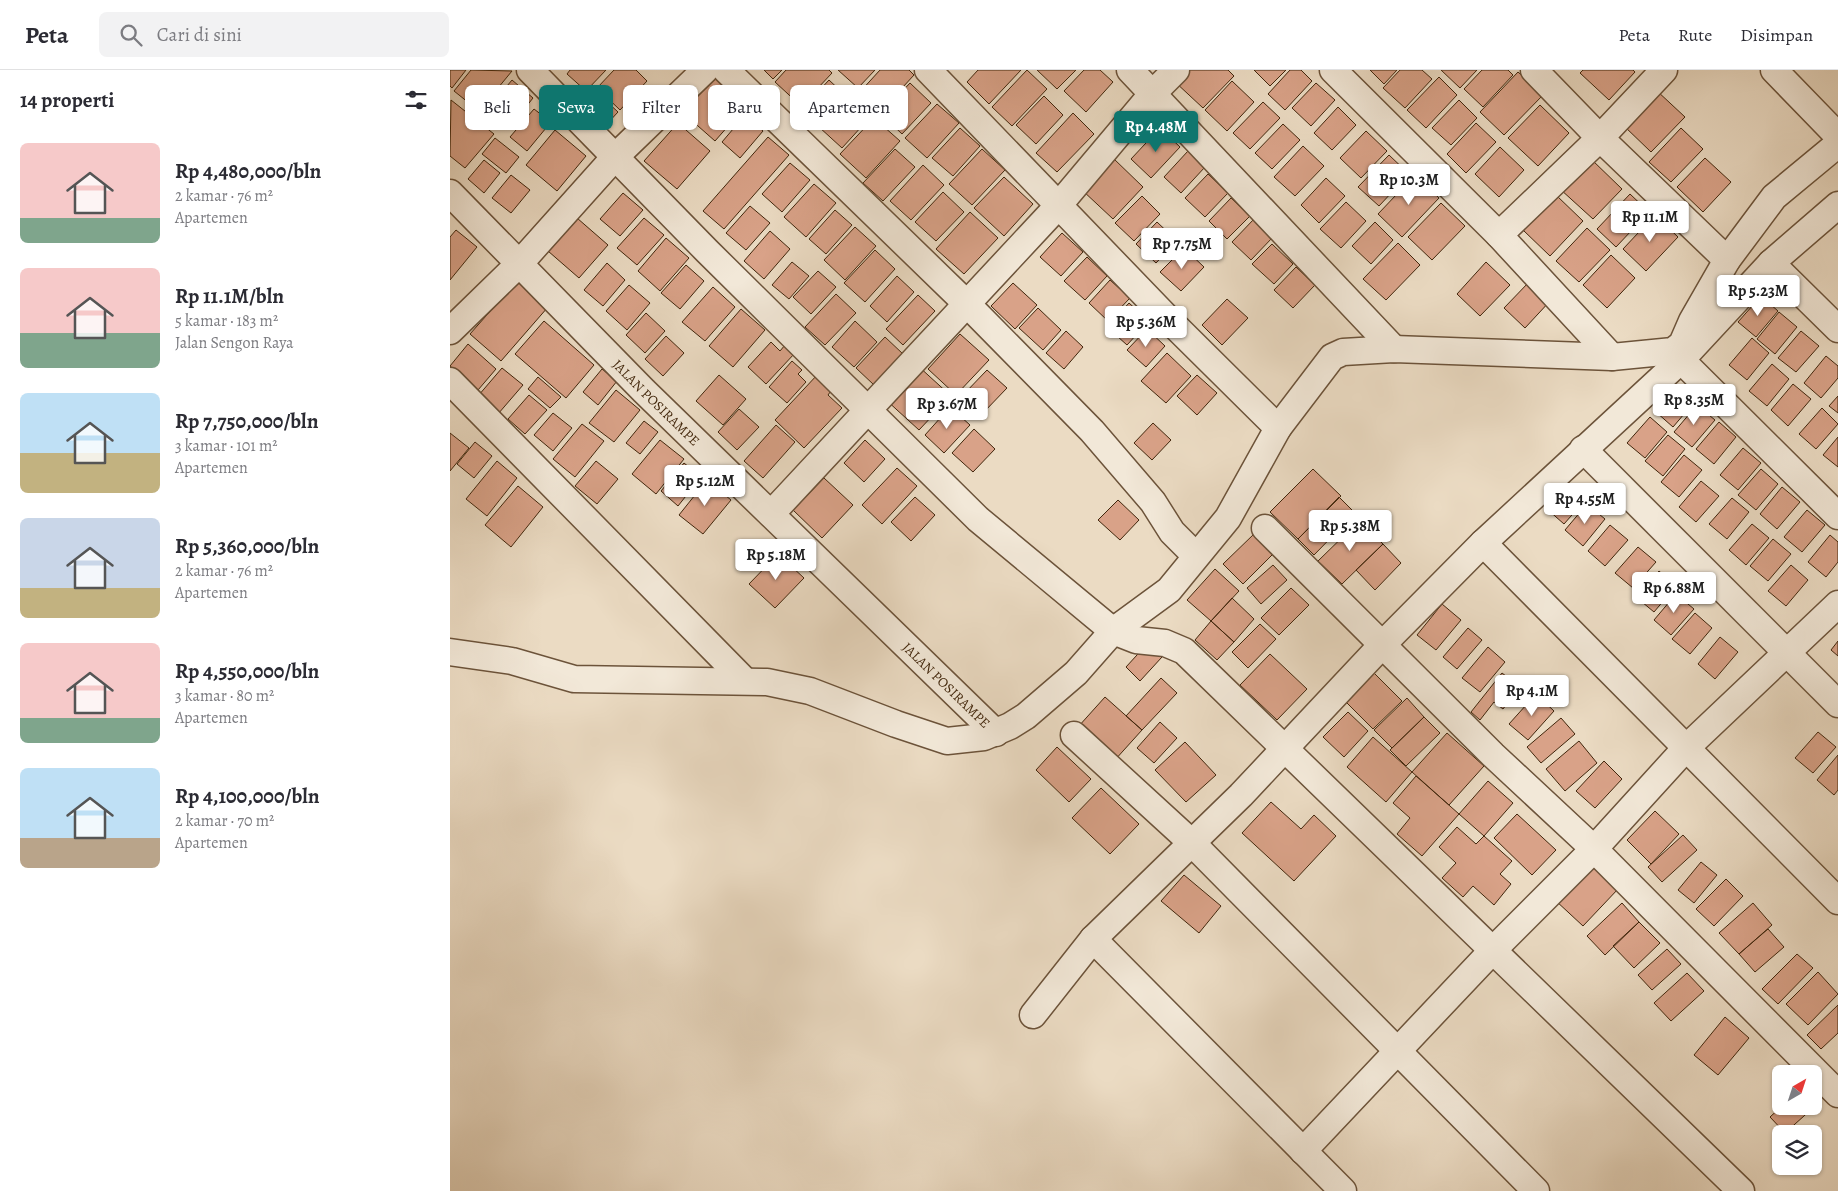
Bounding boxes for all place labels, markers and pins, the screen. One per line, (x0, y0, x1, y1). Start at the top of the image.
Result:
pin: Rp 4.48M (1104, 111, 1208, 153)
pin: Rp 10.3M (1357, 164, 1461, 206)
pin: Rp 11.1M (1598, 200, 1702, 243)
pin: Rp 7.75M (1130, 228, 1234, 270)
pin: Rp 5.23M (1706, 274, 1810, 317)
pin: Rp 5.36M (1094, 306, 1198, 348)
pin: Rp 8.35M (1642, 384, 1746, 426)
pin: Rp 3.67M (895, 388, 999, 430)
pin: Rp 5.12M (653, 464, 757, 507)
pin: Rp 4.55M (1533, 482, 1637, 525)
pin: Rp 5.38M (1298, 510, 1402, 552)
pin: Rp 5.18M (724, 538, 828, 581)
pin: Rp 6.88M (1622, 572, 1726, 614)
pin: Rp 4.1M (1486, 674, 1578, 717)

